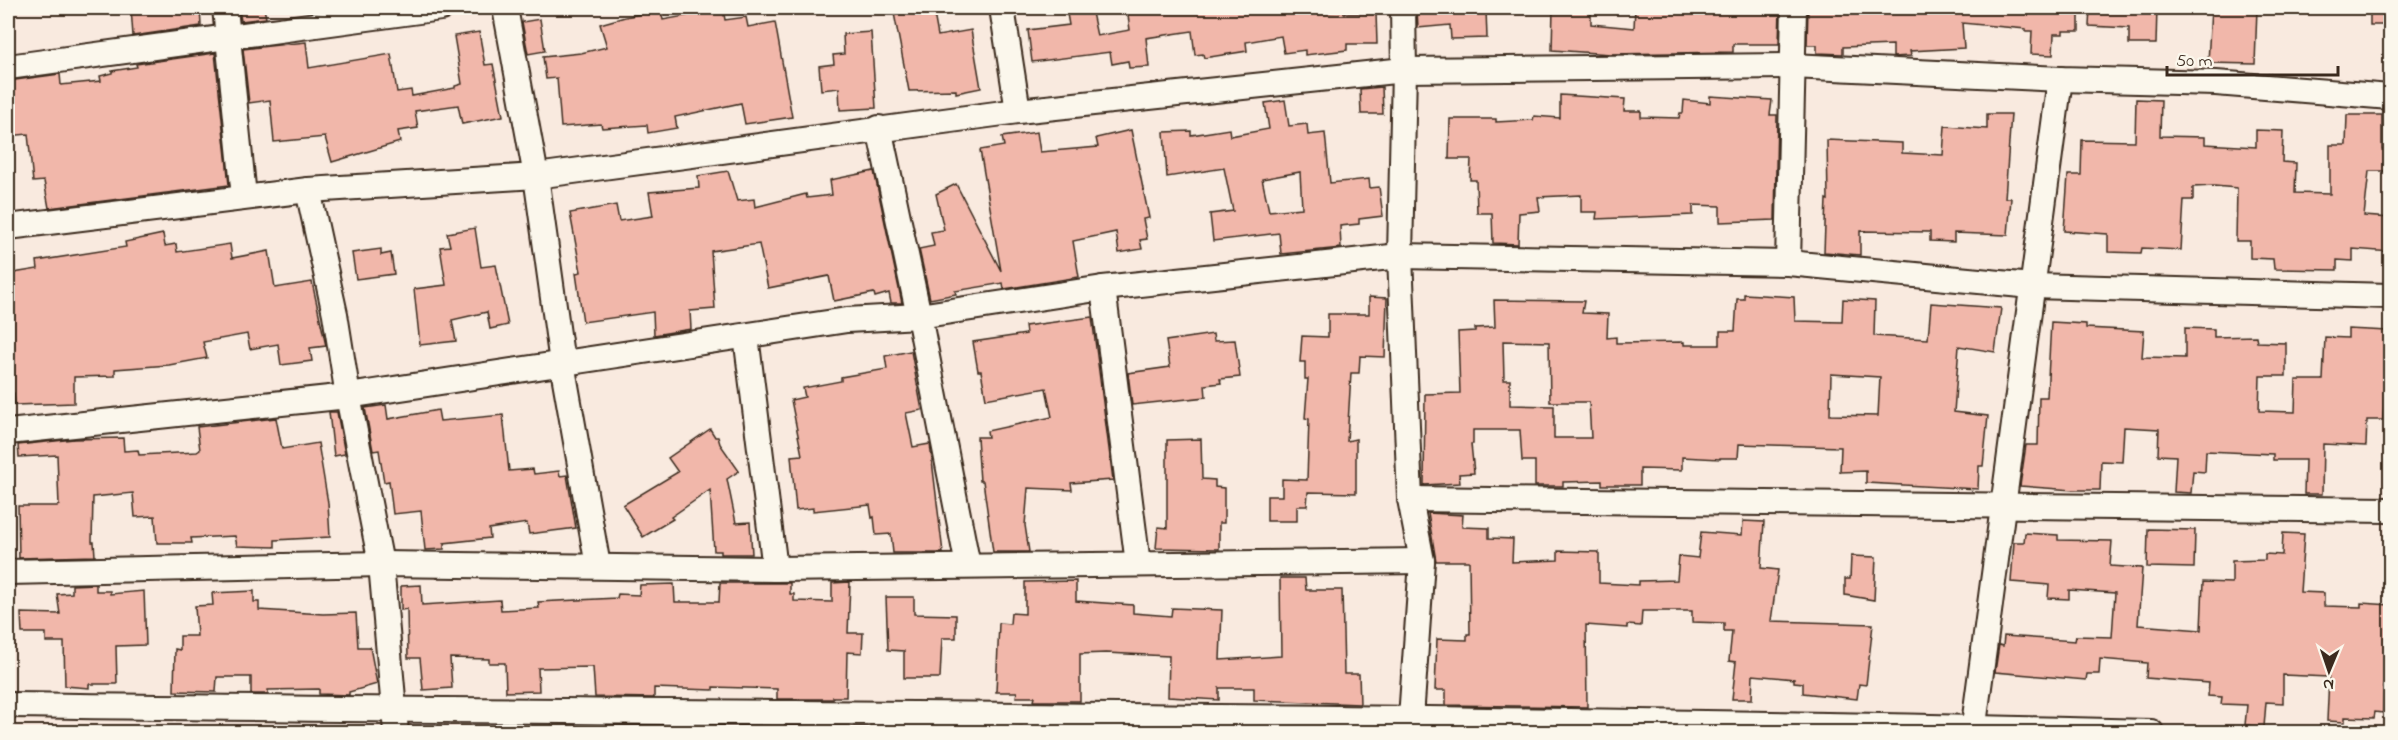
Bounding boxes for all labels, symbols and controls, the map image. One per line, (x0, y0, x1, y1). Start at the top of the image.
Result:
scale bar (2167, 39, 2338, 77)
text: 50 m (2176, 49, 2213, 75)
north arrow (2299, 641, 2359, 701)
text: N (2323, 672, 2334, 696)

